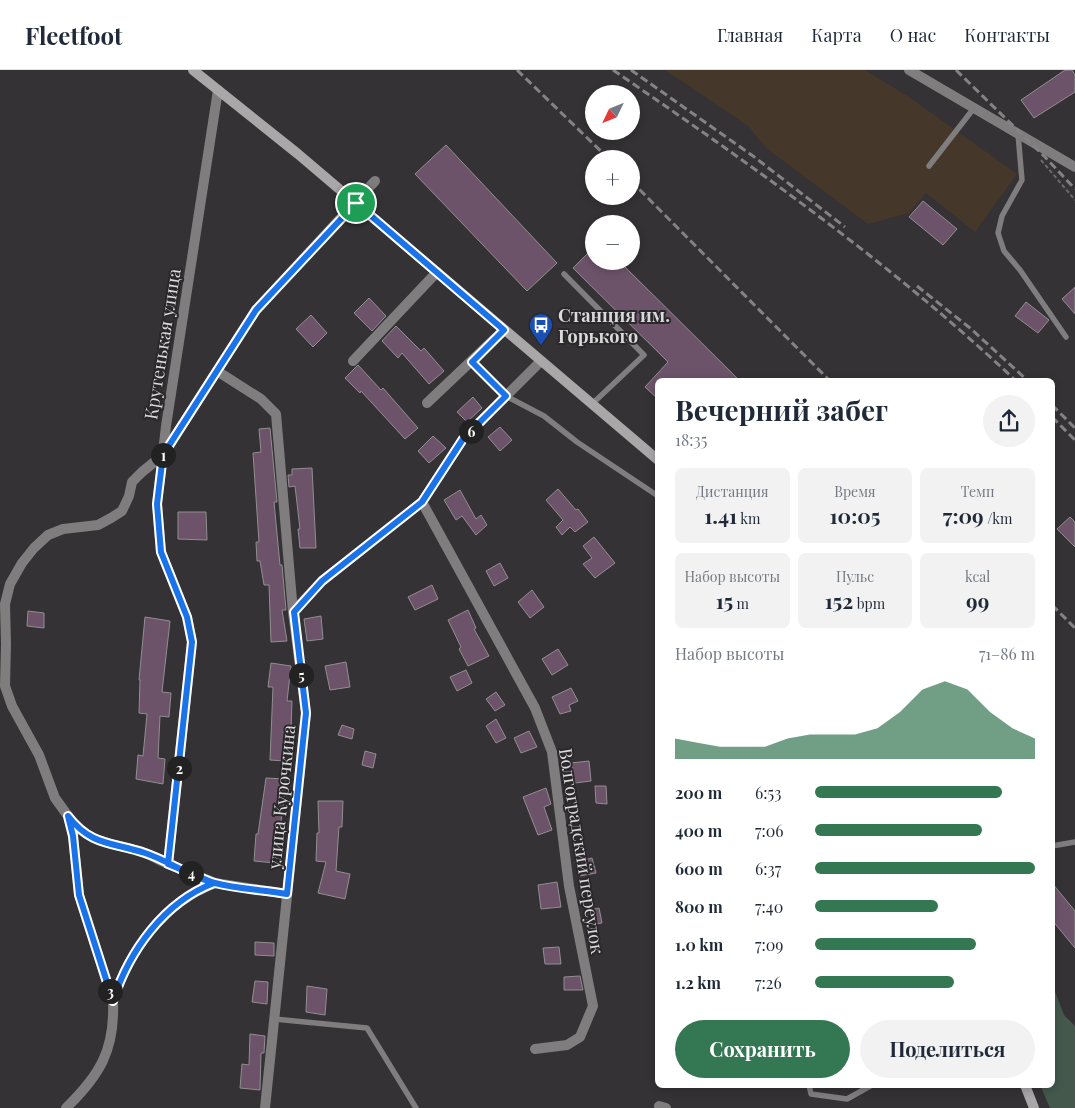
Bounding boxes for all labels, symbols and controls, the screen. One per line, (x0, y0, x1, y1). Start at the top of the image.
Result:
text: Fleetfoot (25, 19, 122, 51)
text: Главная (717, 23, 783, 47)
text: Карта (811, 23, 862, 47)
text: О нас (890, 23, 936, 47)
text: Контакты (964, 23, 1050, 47)
north arrow (585, 85, 640, 140)
map controls (585, 85, 640, 270)
button: + (585, 150, 640, 205)
pin (335, 182, 377, 224)
icon: arrive (342, 189, 370, 217)
button: − (585, 215, 640, 270)
street label: Крутенькая улица (138, 267, 186, 421)
place label: Станция им. Горького (558, 303, 670, 348)
bus stop icon: Станция им. Горького (528, 312, 554, 346)
text: Вечерний забег (675, 391, 888, 428)
button: share (983, 395, 1035, 447)
pin: 6 (458, 418, 484, 444)
text: 6 (468, 422, 475, 441)
text: 18:35 (675, 429, 707, 450)
pin: 1 (150, 442, 176, 468)
text: 1 (161, 446, 166, 465)
text: Дистанция (696, 482, 769, 501)
text: Время (834, 482, 876, 501)
text: Темп (961, 482, 994, 501)
text: 1.41 (704, 501, 737, 529)
text: 10:05 (830, 501, 880, 529)
text: 7:09 (943, 501, 984, 529)
text: km (737, 509, 760, 528)
text: /km (984, 509, 1012, 528)
text: Набор высоты (684, 567, 780, 586)
text: Пульс (836, 567, 874, 586)
text: kcal (965, 567, 990, 586)
text: 15 (716, 586, 733, 614)
text: 152 (825, 586, 853, 614)
text: 99 (966, 586, 989, 614)
text: m (733, 594, 749, 613)
text: bpm (853, 594, 885, 613)
text: Набор высоты (675, 643, 784, 664)
text: 71–86 m (979, 643, 1035, 664)
pin: 5 (288, 662, 314, 688)
text: 5 (298, 666, 305, 685)
street label: улица Курочкина (261, 724, 301, 871)
street label: Волгоградский переулок (554, 746, 610, 956)
pin: 2 (166, 756, 192, 780)
text: 2 (176, 759, 183, 778)
text: 200 m (675, 782, 722, 803)
text: 6:53 (755, 782, 781, 803)
text: 400 m (675, 820, 722, 841)
text: 7:06 (755, 820, 784, 841)
text: 600 m (675, 858, 723, 879)
text: 6:37 (755, 858, 781, 879)
pin: 4 (178, 860, 204, 886)
text: 4 (188, 864, 195, 883)
text: 800 m (675, 896, 723, 917)
text: 7:40 (755, 896, 783, 917)
text: 1.0 km (675, 934, 723, 955)
text: 7:09 (755, 934, 784, 955)
text: 1.2 km (675, 972, 721, 993)
text: 7:26 (755, 972, 782, 993)
pin: 3 (98, 978, 122, 1004)
text: 3 (107, 982, 114, 1001)
button: Сохранить (675, 1020, 850, 1078)
button: Поделиться (860, 1020, 1035, 1078)

